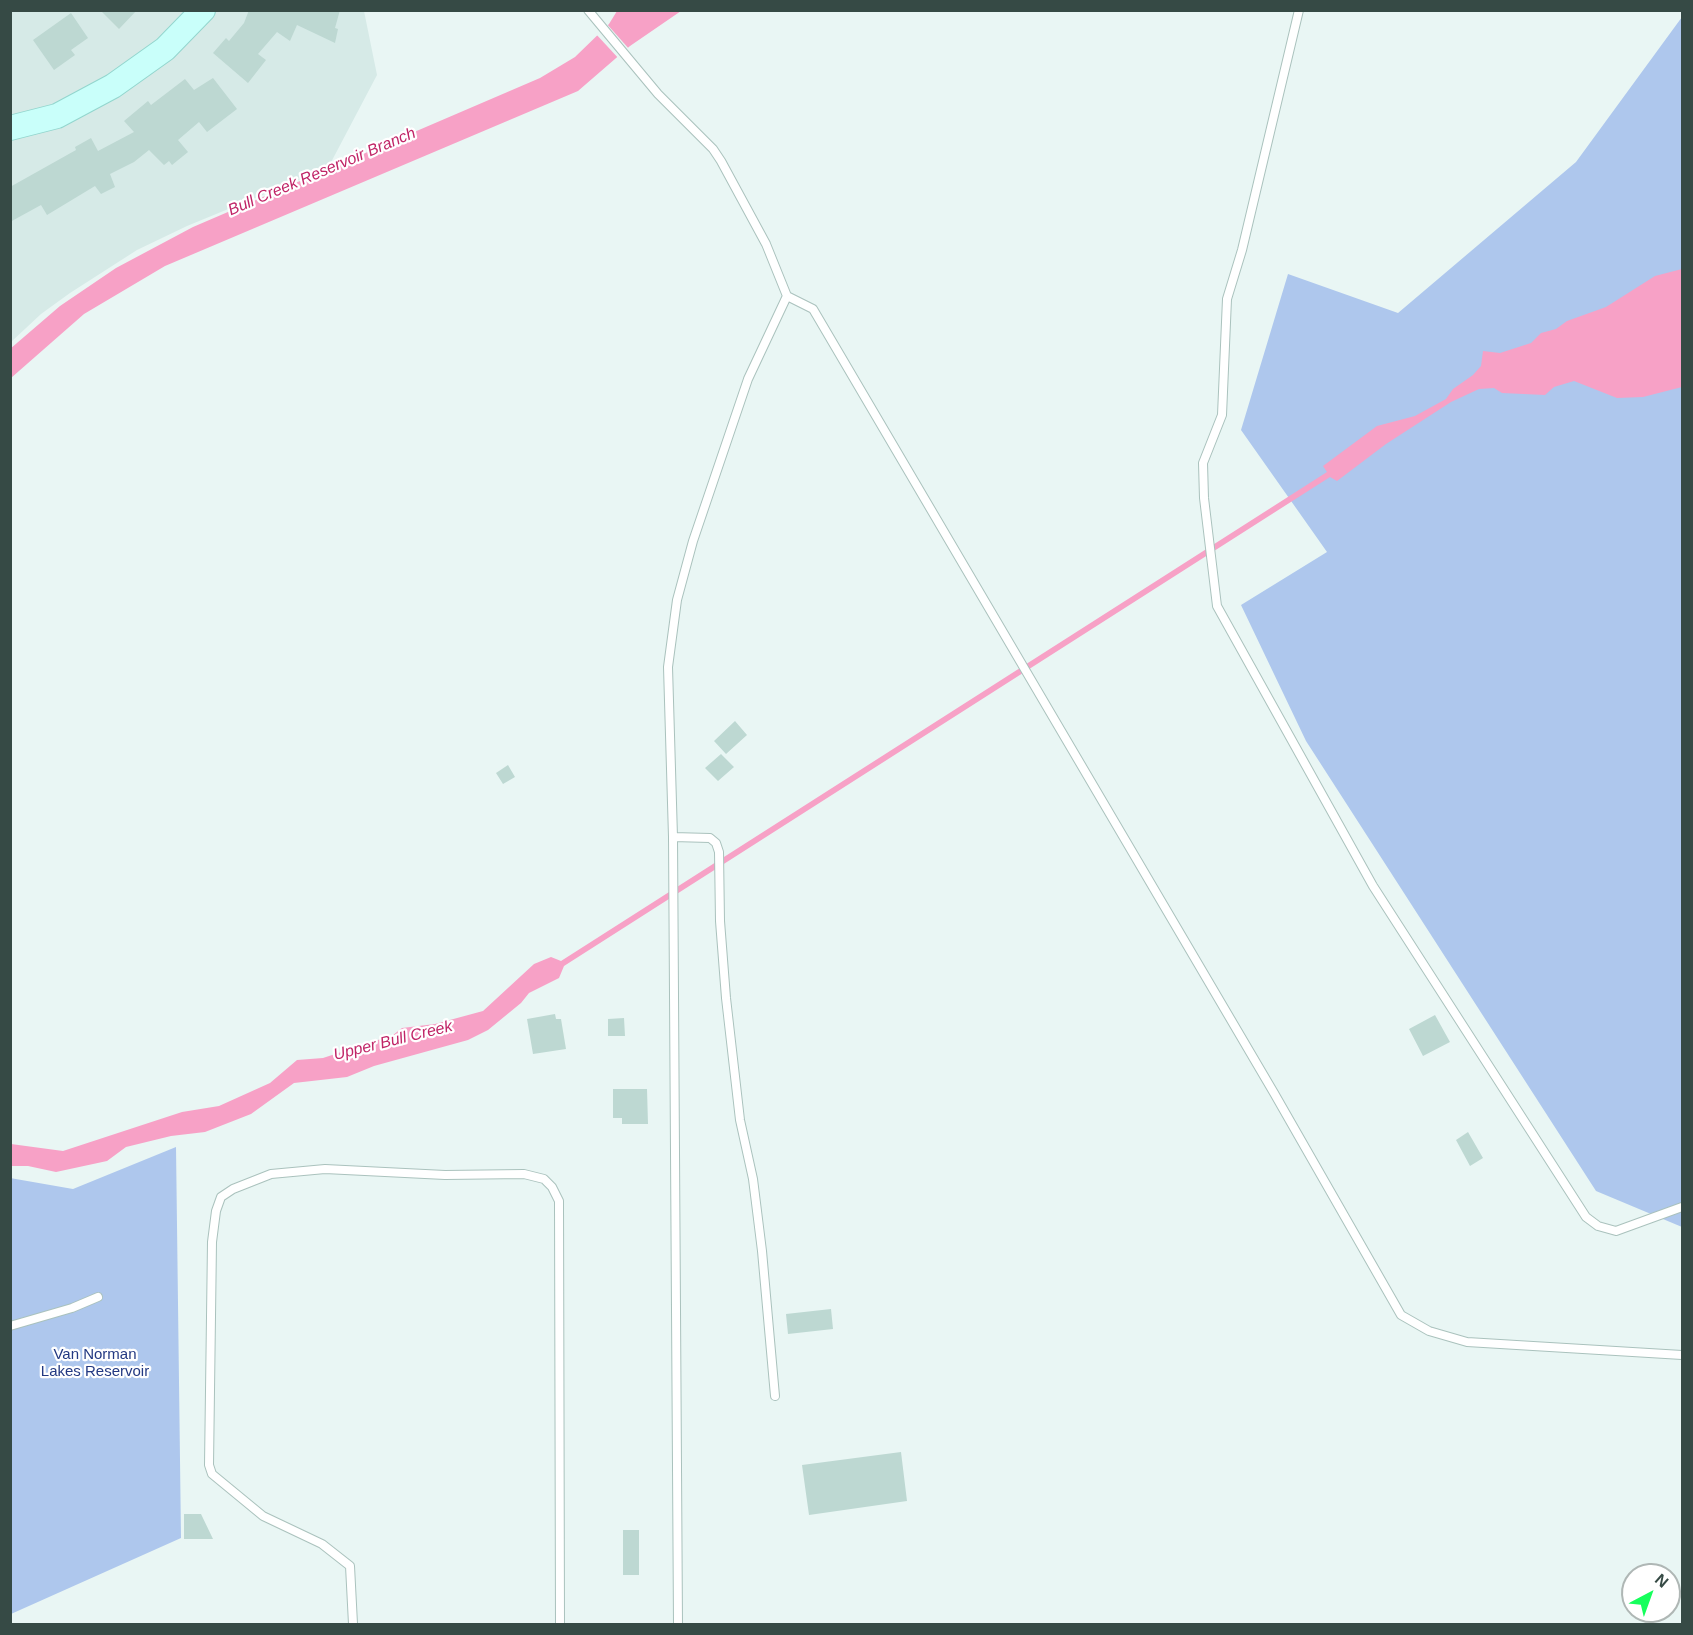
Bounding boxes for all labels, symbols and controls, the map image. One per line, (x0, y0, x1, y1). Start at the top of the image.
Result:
water label: Bull Creek Reservoir Branch (225, 124, 419, 220)
water label: Upper Bull Creek (332, 1017, 454, 1065)
park label: Van Norman Lakes Reservoir (41, 1346, 149, 1381)
north arrow (1621, 1563, 1681, 1623)
text: N (1652, 1570, 1672, 1591)

